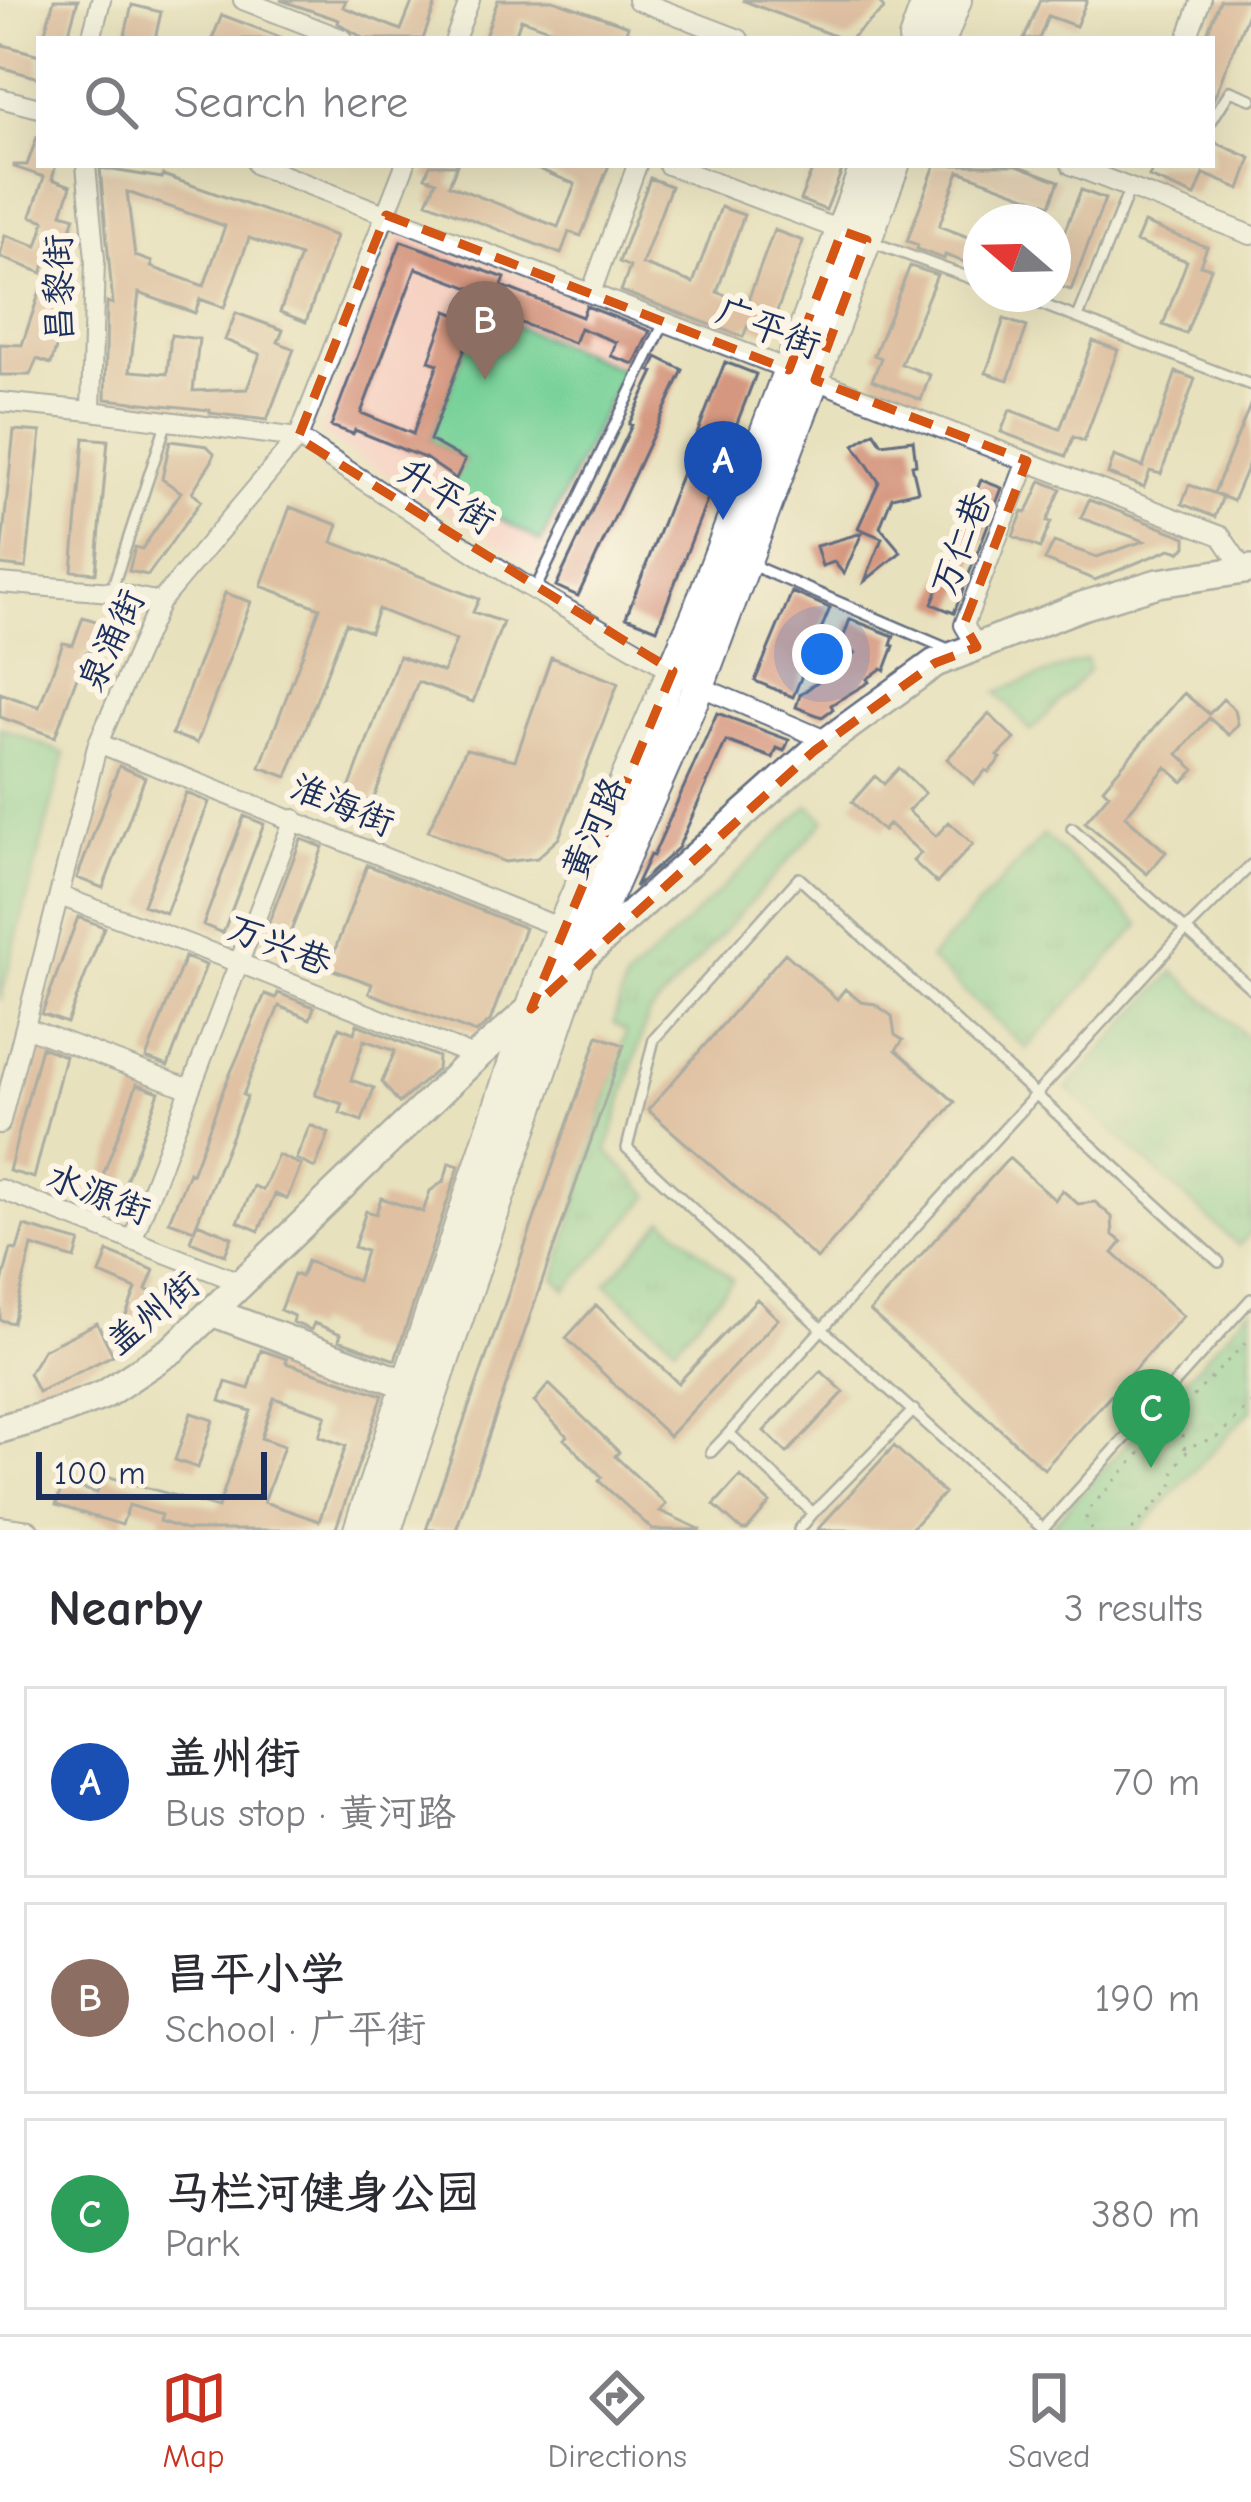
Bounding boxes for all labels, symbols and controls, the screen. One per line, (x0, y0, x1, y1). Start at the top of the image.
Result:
search box (36, 36, 1215, 168)
icon: search (78, 69, 144, 135)
text: Search here (174, 76, 408, 128)
north arrow (963, 204, 1071, 312)
street label: 昌黎街 (38, 234, 81, 342)
pin: B (446, 281, 524, 380)
street label: 广平街 (711, 290, 826, 367)
pin: A (684, 421, 762, 520)
street label: 升平街 (390, 450, 503, 543)
street label: 万仁巷 (923, 486, 1000, 601)
street label: 泉涌街 (70, 583, 153, 698)
your location (792, 624, 852, 684)
street label: 淮海街 (285, 766, 400, 845)
street label: 黄河路 (554, 771, 635, 886)
street label: 万兴巷 (222, 907, 337, 984)
street label: 水源街 (41, 1156, 156, 1233)
street label: 盖州街 (98, 1263, 208, 1363)
pin: C (1112, 1369, 1190, 1468)
scale bar (36, 1446, 267, 1499)
text: 100 m (54, 1454, 146, 1492)
text: Nearby (48, 1579, 202, 1638)
text: 3 results (1064, 1586, 1203, 1631)
text: 盖州街 (165, 1732, 300, 1784)
text: A (79, 1760, 101, 1805)
text: 70 m (1113, 1760, 1200, 1805)
text: Bus stop · 黄河路 (165, 1791, 456, 1836)
text: 昌平小学 (165, 1948, 345, 2000)
text: B (78, 1976, 102, 2021)
text: 190 m (1095, 1976, 1200, 2021)
text: School · 广平街 (165, 2007, 426, 2052)
text: 马栏河健身公园 (165, 2167, 480, 2219)
text: C (78, 2192, 102, 2237)
text: 380 m (1091, 2192, 1200, 2237)
text: Park (165, 2221, 240, 2266)
tab: Map (161, 2365, 227, 2475)
tab: Directions (548, 2365, 687, 2475)
tab: Saved (1008, 2365, 1090, 2475)

